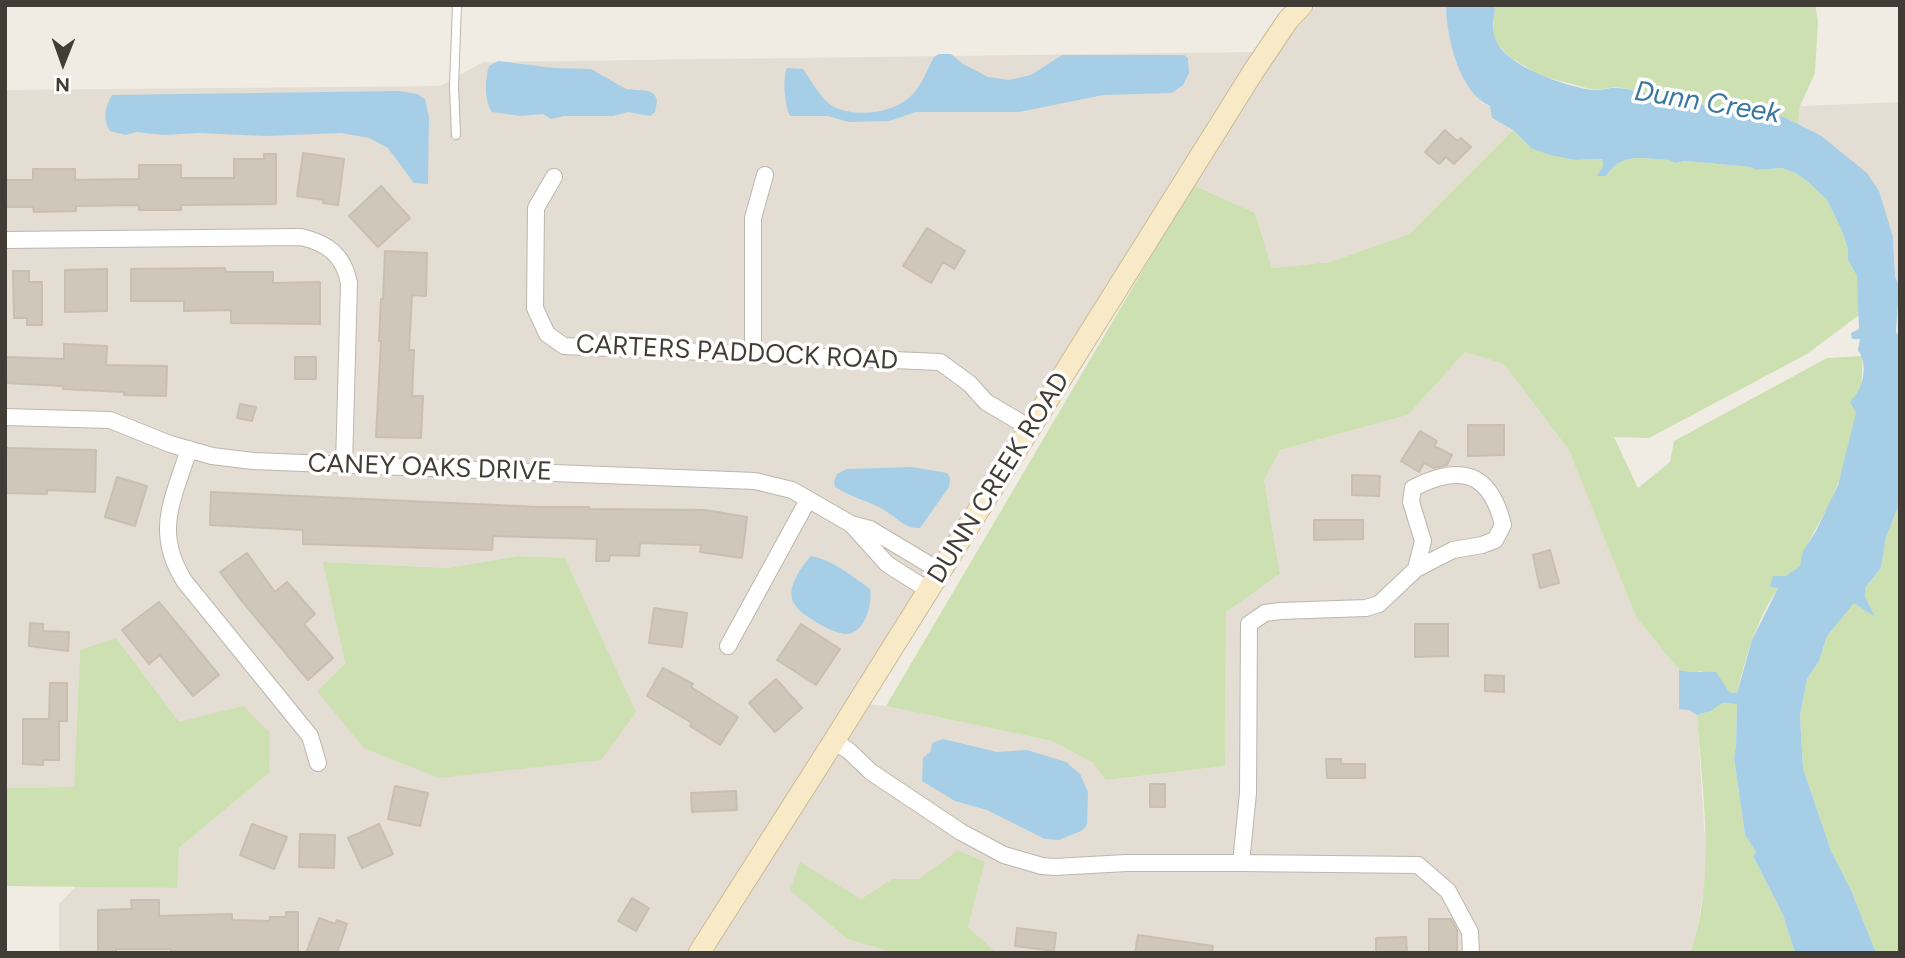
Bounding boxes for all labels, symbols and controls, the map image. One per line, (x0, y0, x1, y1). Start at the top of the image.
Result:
north arrow (28, 28, 98, 98)
text: N (55, 73, 70, 96)
water label: Dunn Creek (1632, 75, 1782, 131)
street label: CARTERS PADDOCK ROAD (575, 329, 899, 377)
street label: DUNN CREEK ROAD (921, 367, 1077, 589)
street label: CANEY OAKS DRIVE (307, 448, 553, 488)

